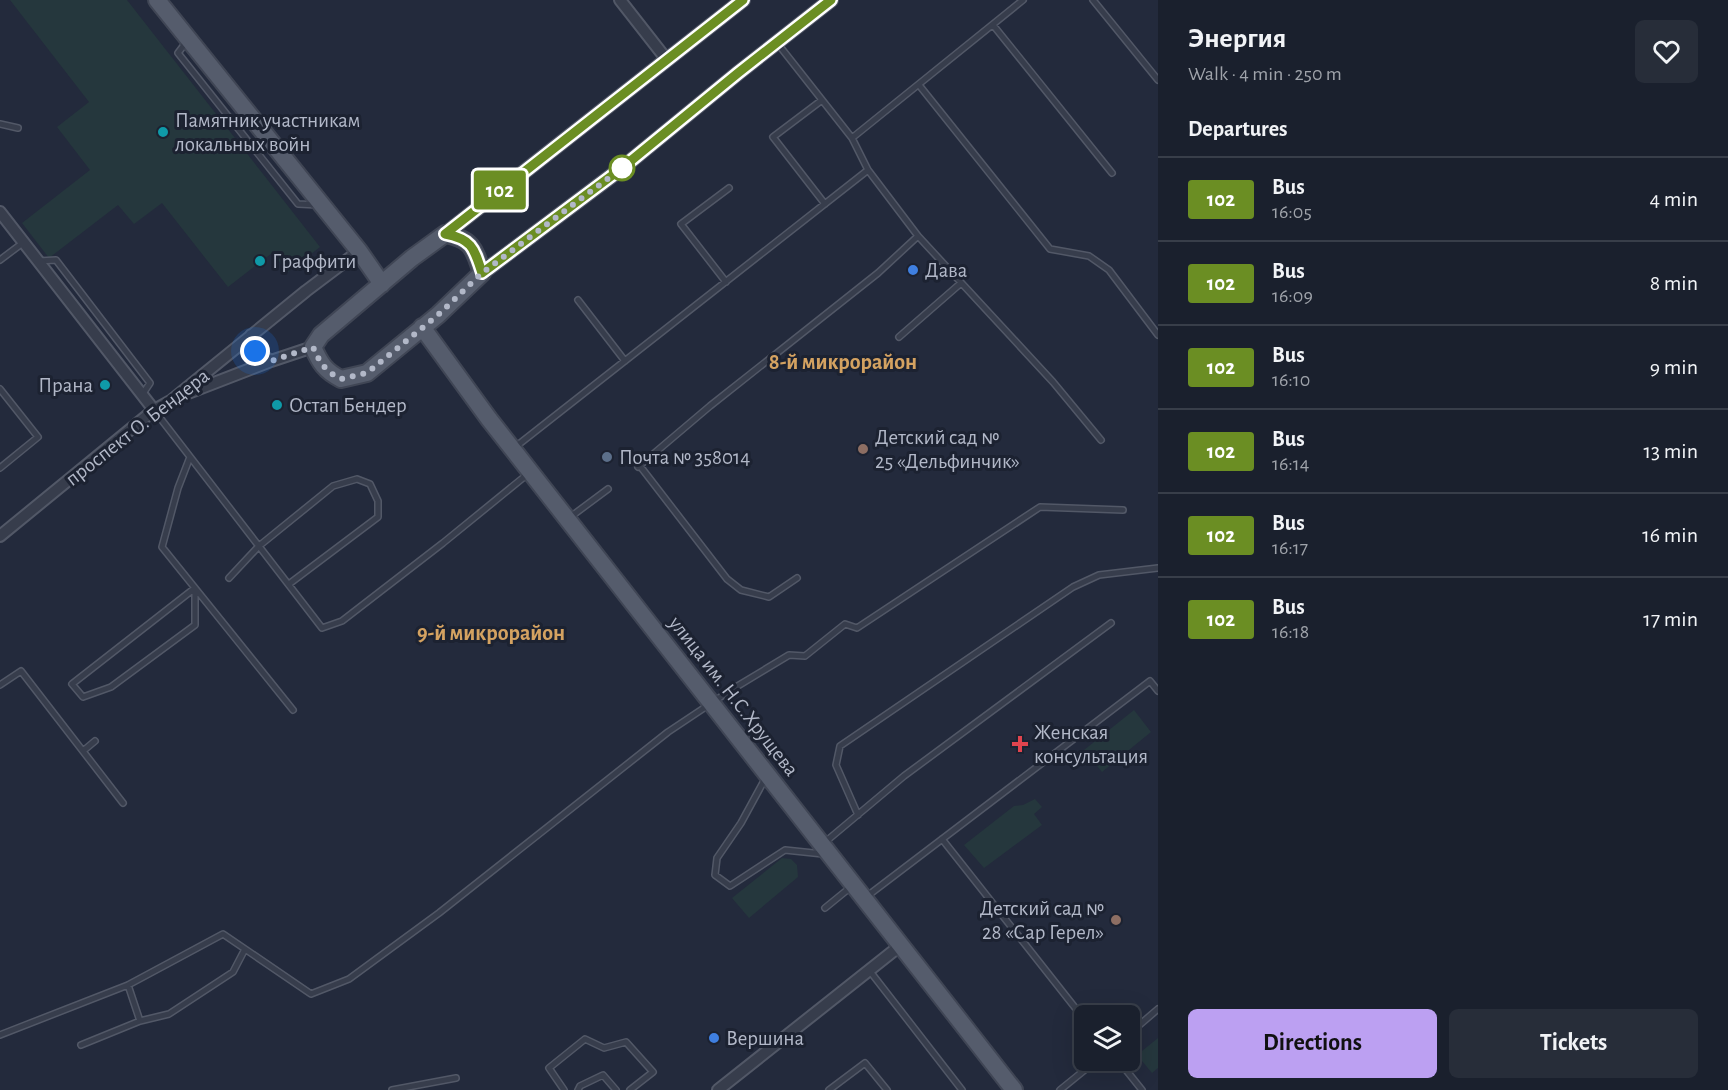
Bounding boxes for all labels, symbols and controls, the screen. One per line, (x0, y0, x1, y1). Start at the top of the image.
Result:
button: heart (1635, 20, 1698, 83)
text: Энергия (1188, 25, 1286, 53)
text: Walk · 4 min · 250 m (1188, 64, 1342, 84)
place label: Памятник участникам локальных войн (175, 110, 361, 155)
text: Departures (1188, 118, 1288, 140)
marker: Памятник участникам локальных войн (156, 125, 170, 139)
unlabelled marker (609, 155, 635, 181)
line badge: 102 (466, 170, 534, 210)
text: Bus (1272, 176, 1305, 198)
text: 102 (486, 180, 514, 201)
text: 4 min (1650, 188, 1698, 210)
text: 102 (1207, 189, 1235, 210)
text: 16:05 (1272, 202, 1312, 222)
place label: Граффити (272, 251, 356, 272)
marker: Граффити (253, 254, 267, 268)
place label: Дава (925, 260, 968, 281)
text: Bus (1272, 260, 1305, 282)
marker: Дава (906, 263, 920, 277)
text: 8 min (1650, 272, 1698, 294)
text: 102 (1207, 273, 1235, 294)
text: 16:09 (1272, 286, 1313, 306)
your location (240, 336, 270, 366)
text: Bus (1272, 344, 1305, 366)
district label: 8-й микрорайон (769, 351, 917, 373)
text: 9 min (1650, 356, 1698, 378)
text: 102 (1207, 357, 1235, 378)
street label: проспект О. Бендера (61, 365, 214, 490)
text: 16:10 (1272, 370, 1310, 390)
place label: Прана (38, 375, 93, 396)
marker: Прана (98, 378, 112, 392)
place label: Остап Бендер (289, 395, 407, 416)
marker: Остап Бендер (270, 398, 284, 412)
place label: Детский сад № 25 «Дельфинчик» (875, 427, 1020, 472)
text: Bus (1272, 428, 1305, 450)
text: 13 min (1643, 440, 1698, 462)
text: 102 (1207, 441, 1235, 462)
marker: Детский сад № 25 «Дельфинчик» (856, 442, 870, 456)
place label: Почта № 358014 (619, 447, 750, 468)
marker: Почта № 358014 (600, 450, 614, 464)
text: 16:14 (1272, 454, 1309, 474)
text: Bus (1272, 512, 1305, 534)
text: 16 min (1642, 524, 1698, 546)
text: 102 (1207, 525, 1235, 546)
text: 16:17 (1272, 538, 1308, 558)
text: Bus (1272, 596, 1305, 618)
text: 17 min (1643, 608, 1698, 630)
text: 102 (1207, 609, 1235, 630)
street label: улица им. Н.С.Хрущева (664, 612, 803, 780)
district label: 9-й микрорайон (417, 622, 565, 644)
text: 16:18 (1272, 622, 1309, 642)
place label: Женская консультация (1034, 722, 1148, 767)
marker: Женская консультация (1011, 735, 1029, 753)
place label: Детский сад № 28 «Сар Герел» (980, 898, 1104, 943)
marker: Детский сад № 28 «Сар Герел» (1109, 913, 1123, 927)
map controls (1074, 1005, 1140, 1071)
button: layers (1074, 1005, 1140, 1071)
button: Directions (1188, 1009, 1437, 1078)
button: Tickets (1449, 1009, 1698, 1078)
place label: Вершина (726, 1028, 805, 1049)
marker: Вершина (707, 1031, 721, 1045)

